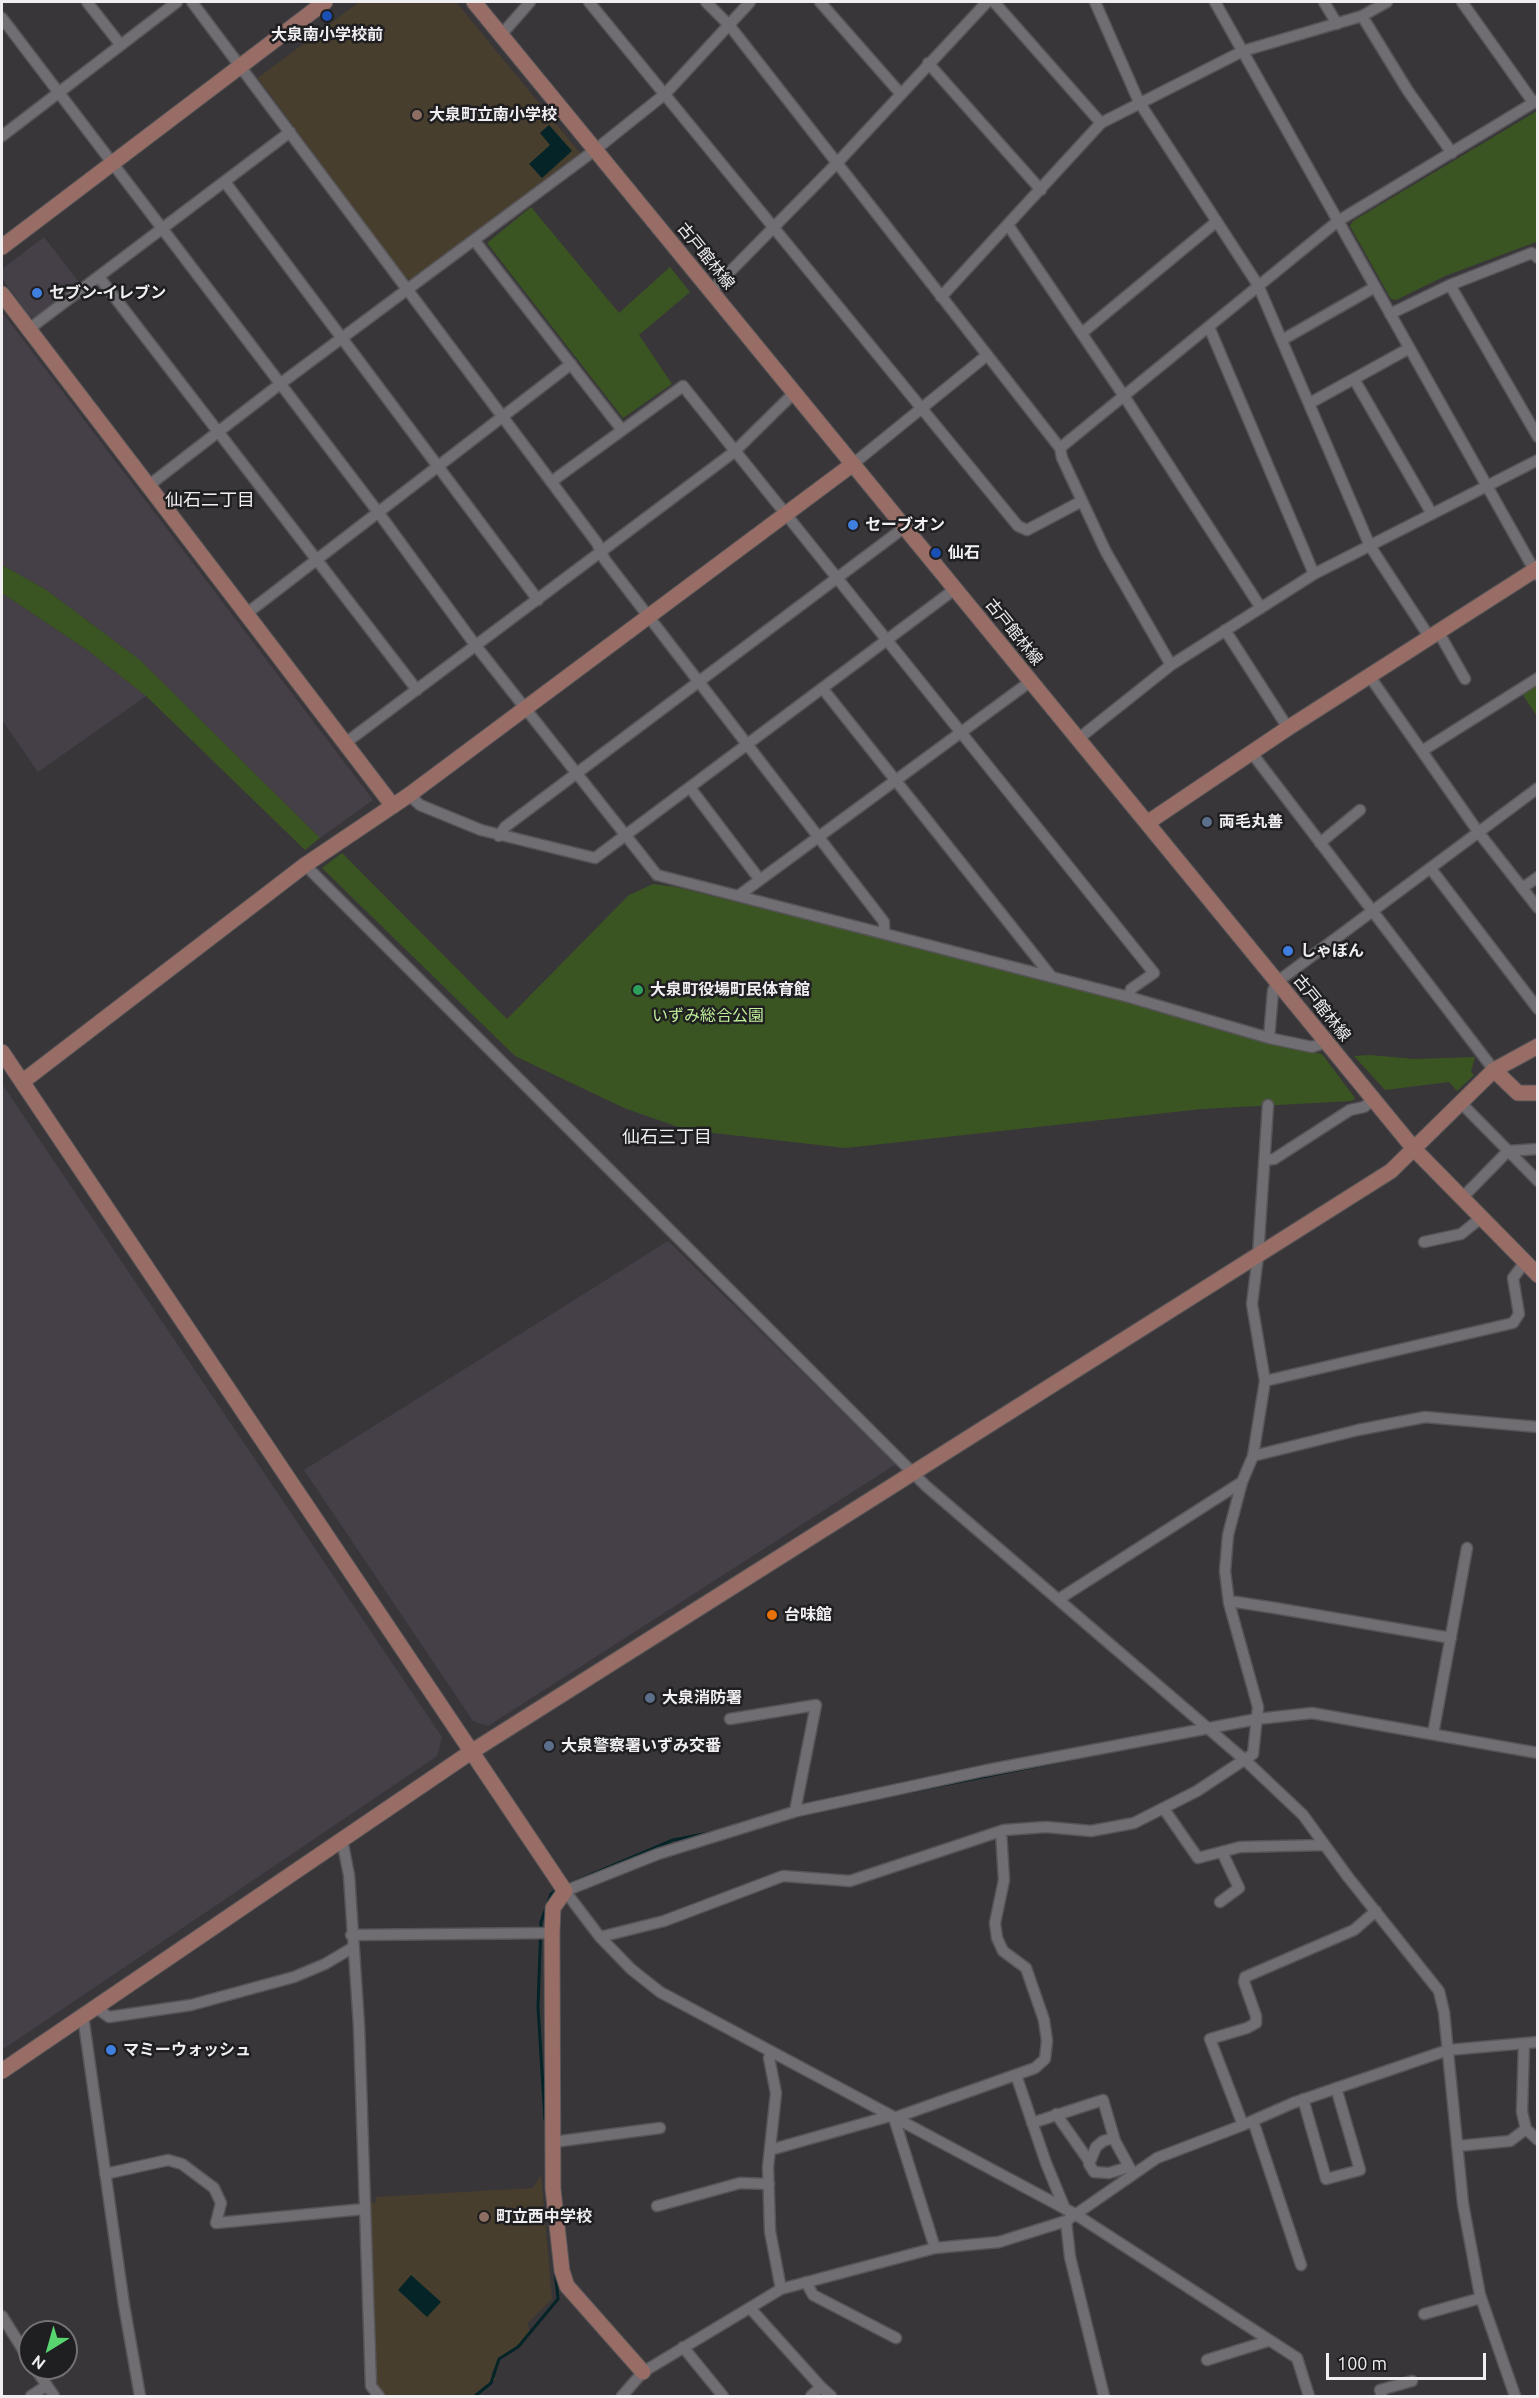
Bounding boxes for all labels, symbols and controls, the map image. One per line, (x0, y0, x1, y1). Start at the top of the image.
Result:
marker: 大泉南小学校前 (320, 9, 334, 23)
place label: 大泉南小学校前 (271, 25, 383, 45)
place label: 大泉町立南小学校 (429, 105, 557, 125)
marker: 大泉町立南小学校 (410, 108, 424, 122)
street label: 古戸館林線 (673, 219, 739, 293)
place label: セブン-イレブン (49, 283, 166, 303)
marker: セブン-イレブン (30, 286, 44, 300)
district label: 仙石二丁目 (165, 489, 255, 511)
place label: セーブオン (865, 515, 945, 535)
marker: セーブオン (846, 518, 860, 532)
place label: 仙石 (948, 543, 980, 563)
marker: 仙石 (929, 546, 943, 560)
street label: 古戸館林線 (981, 595, 1047, 669)
place label: 両毛丸善 (1219, 812, 1283, 832)
marker: 両毛丸善 (1200, 815, 1214, 829)
place label: しゃぼん (1300, 941, 1364, 961)
marker: しゃぼん (1281, 944, 1295, 958)
street label: 古戸館林線 (1289, 971, 1355, 1045)
place label: 大泉町役場町民体育館 (650, 980, 810, 1000)
marker: 大泉町役場町民体育館 (631, 983, 645, 997)
park label: いずみ総合公園 (652, 1006, 764, 1026)
district label: 仙石三丁目 (622, 1126, 712, 1148)
place label: 台味館 (784, 1605, 832, 1625)
marker: 台味館 (765, 1608, 779, 1622)
place label: 大泉消防署 (662, 1688, 742, 1708)
marker: 大泉消防署 (643, 1691, 657, 1705)
place label: 大泉警察署いずみ交番 (561, 1736, 721, 1756)
marker: 大泉警察署いずみ交番 (542, 1739, 556, 1753)
place label: マミーウォッシュ (123, 2040, 251, 2060)
marker: マミーウォッシュ (104, 2043, 118, 2057)
place label: 町立西中学校 (496, 2207, 592, 2227)
marker: 町立西中学校 (477, 2210, 491, 2224)
north arrow (18, 2320, 78, 2380)
scale bar (1329, 2341, 1490, 2379)
text: N (28, 2352, 49, 2374)
text: 100 m (1337, 2353, 1387, 2373)

